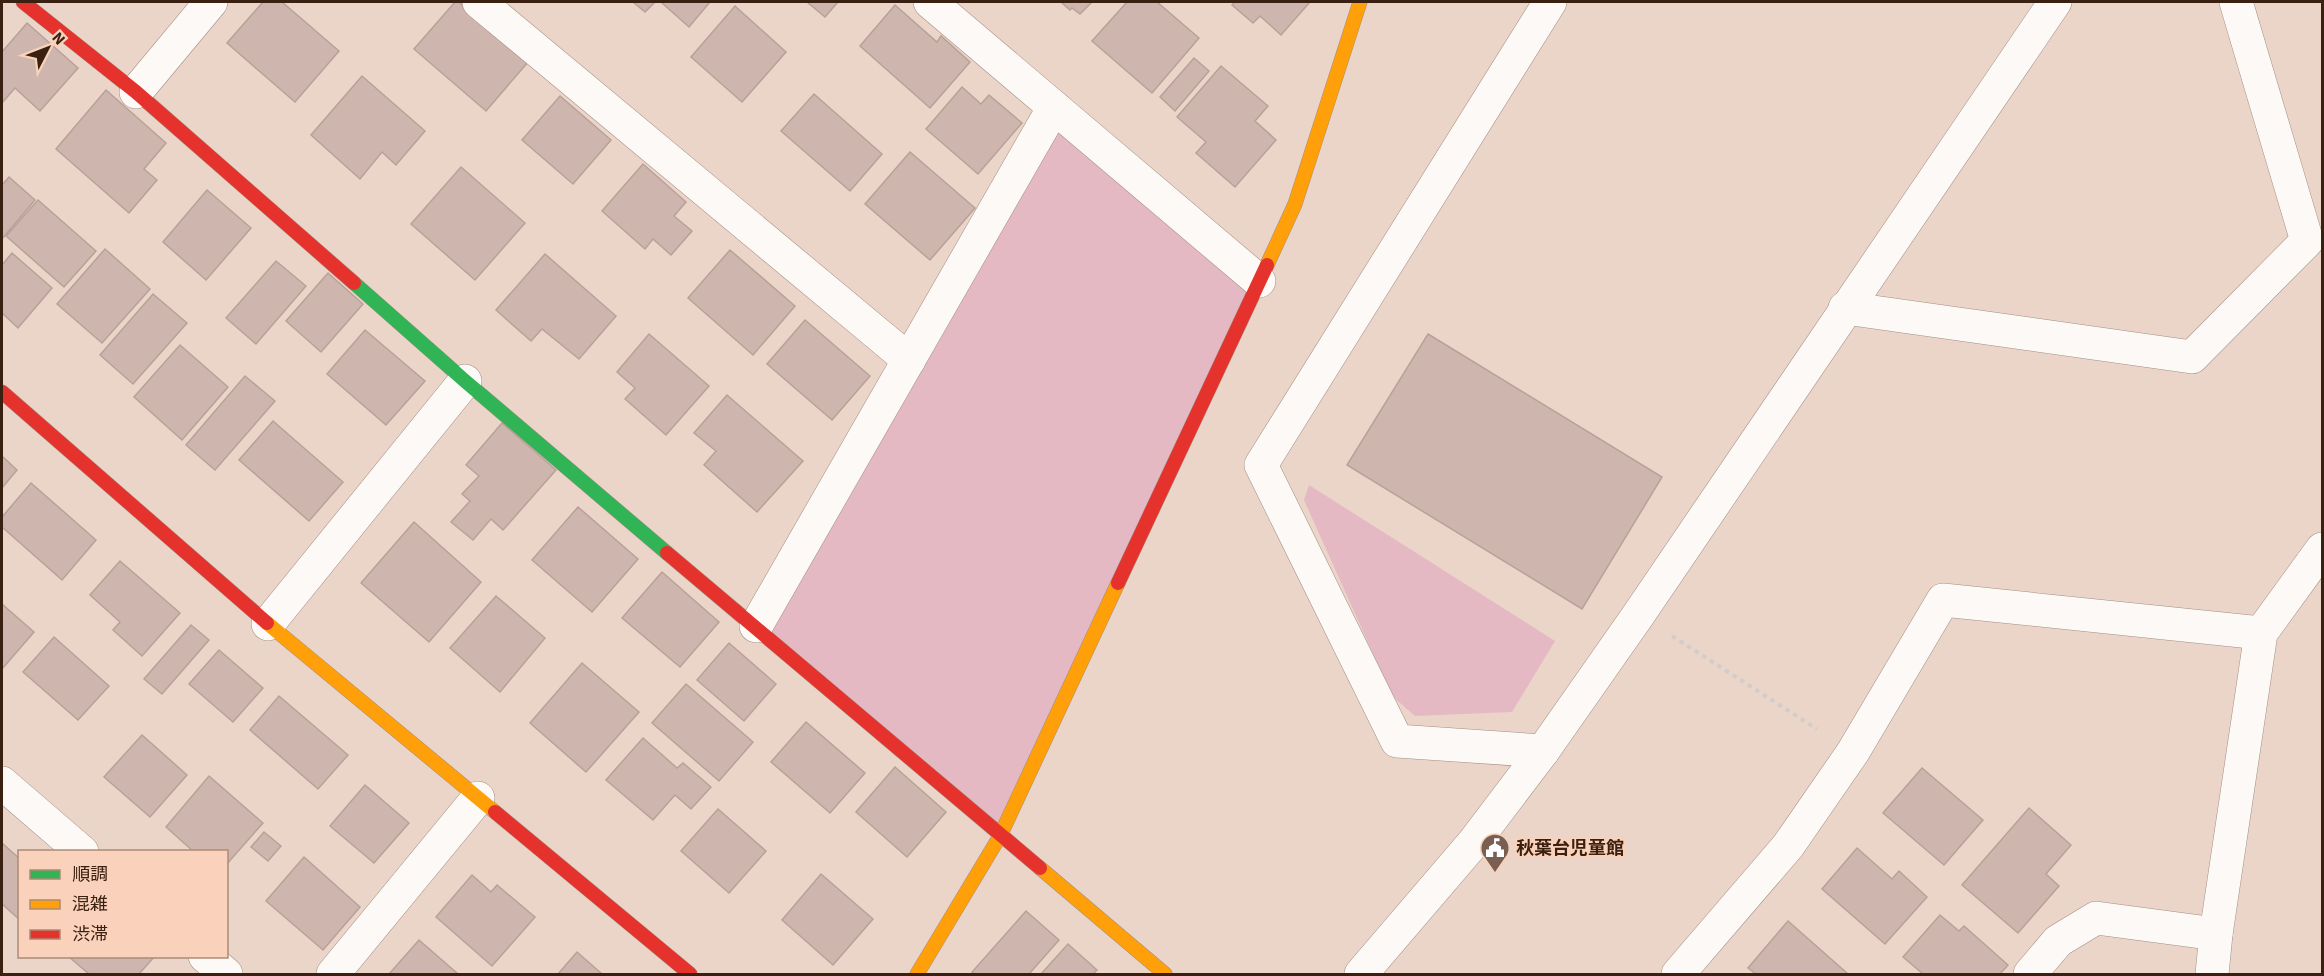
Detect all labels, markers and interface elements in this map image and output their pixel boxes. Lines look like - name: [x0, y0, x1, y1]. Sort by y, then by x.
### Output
- north arrow: [18, 18, 78, 78]
- text: N: [47, 27, 70, 50]
- public building icon: 秋葉台児童館: [1479, 832, 1511, 874]
- place label: 秋葉台児童館: [1516, 836, 1624, 861]
- legend: [18, 850, 228, 958]
- text: 順調: [72, 862, 108, 887]
- text: 混雑: [72, 892, 108, 917]
- text: 渋滞: [72, 922, 108, 947]

